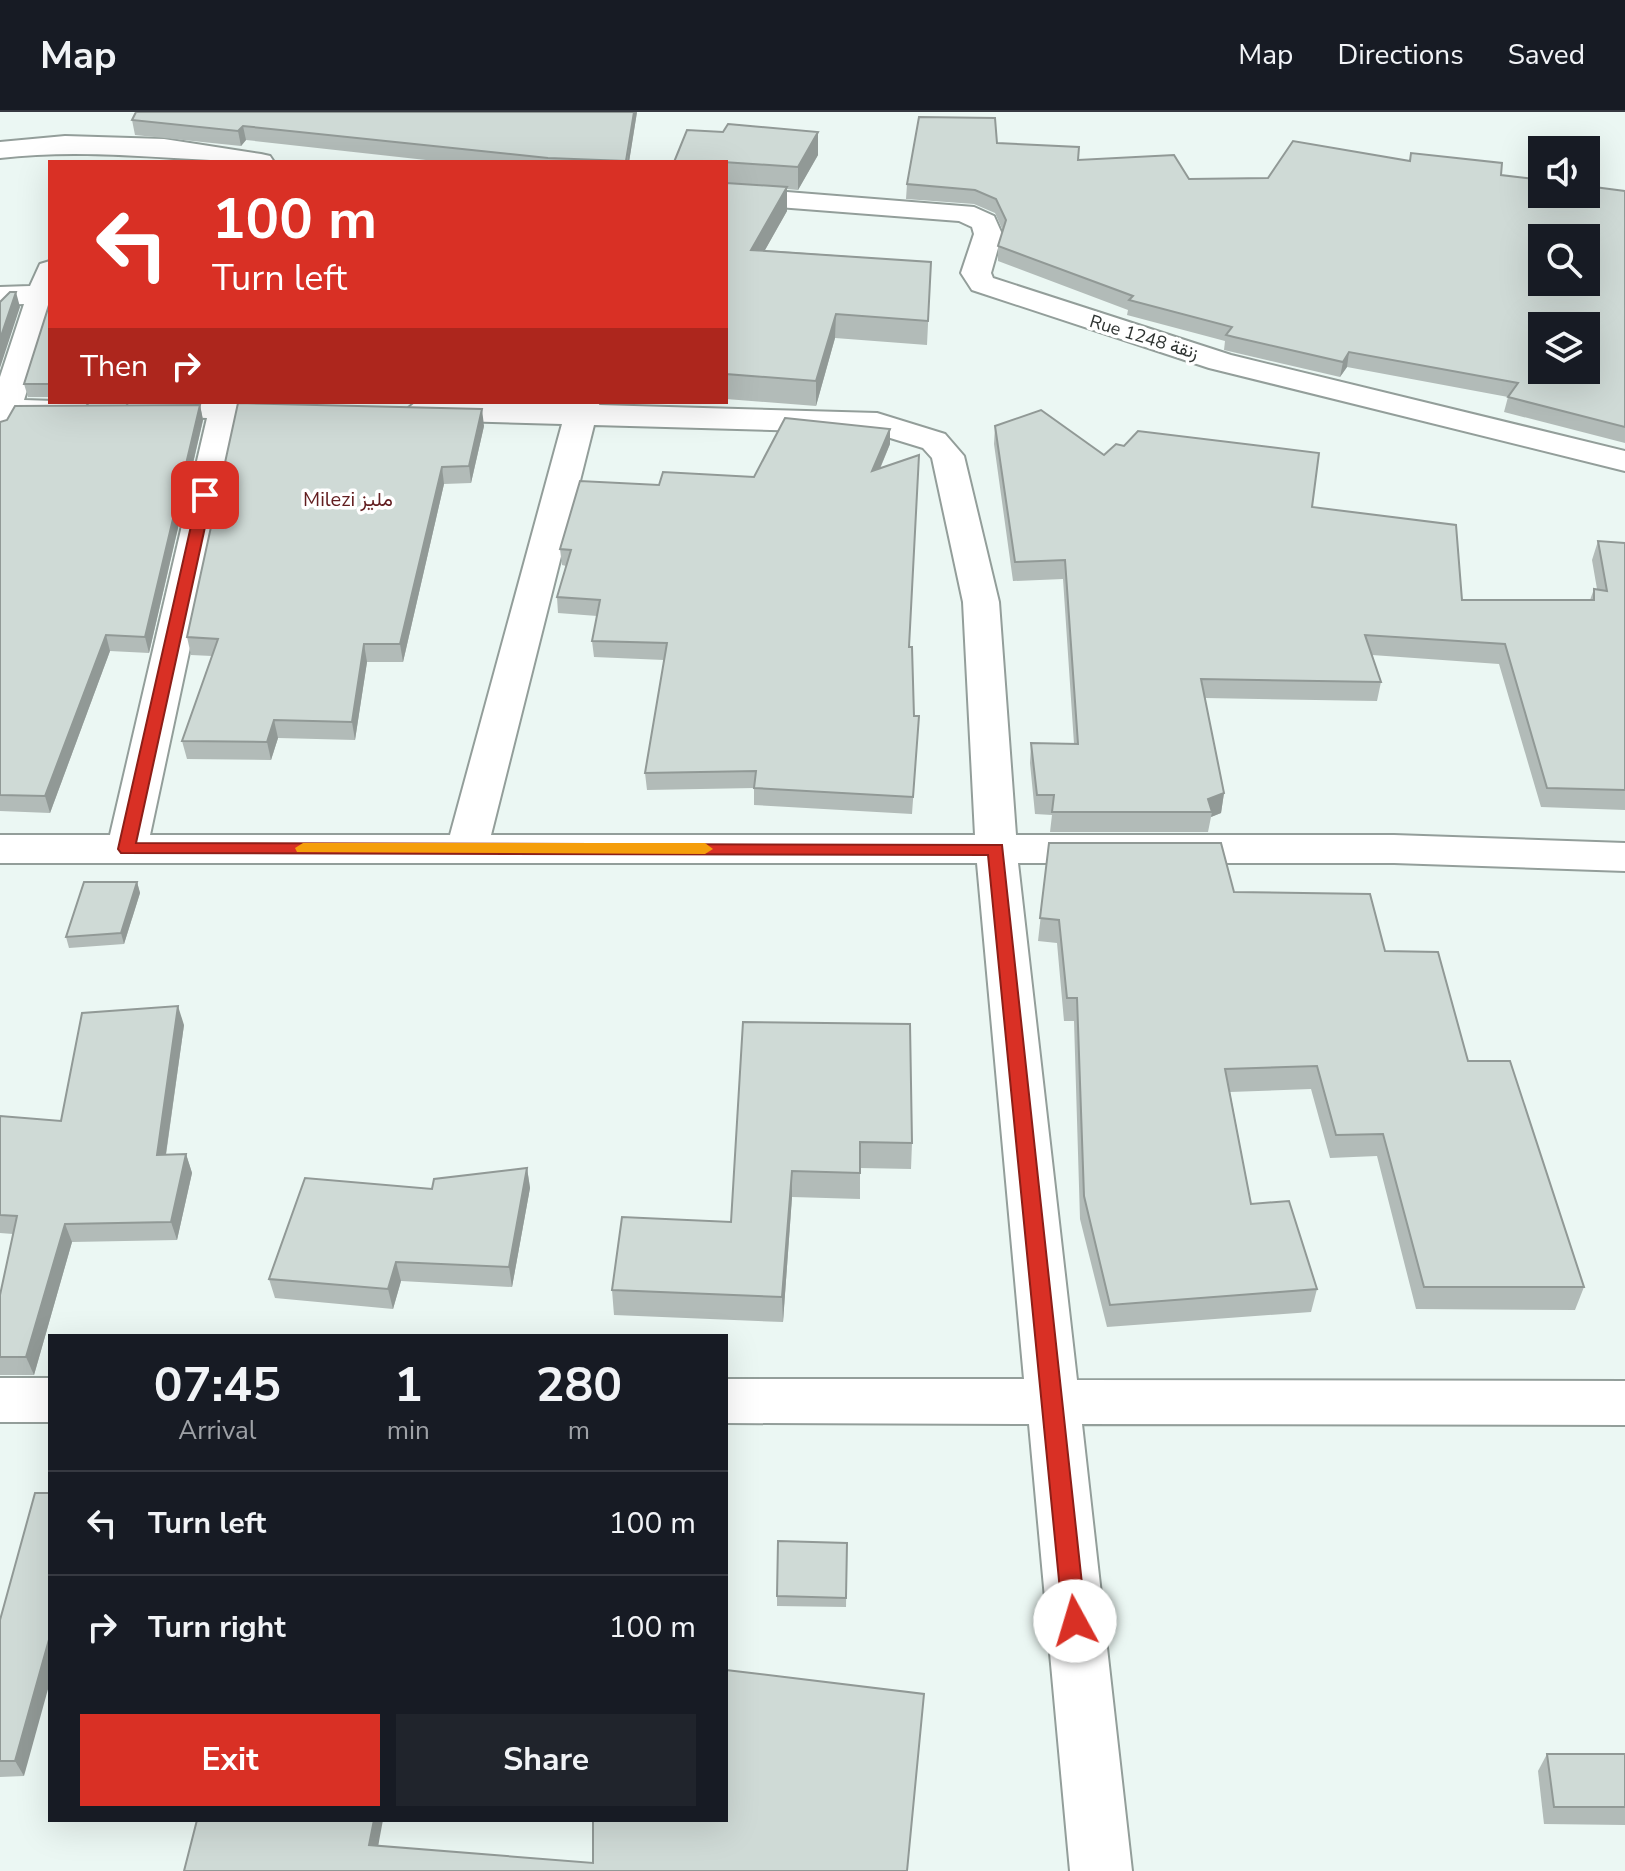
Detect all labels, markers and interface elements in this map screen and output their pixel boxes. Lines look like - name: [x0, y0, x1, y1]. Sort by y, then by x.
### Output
- text: Map: [40, 30, 117, 81]
- text: Map: [1238, 36, 1293, 74]
- text: Directions: [1337, 36, 1464, 74]
- text: Saved: [1508, 36, 1585, 74]
- map controls: [1528, 136, 1600, 384]
- button: sound: [1528, 136, 1600, 208]
- text: 100 m: [212, 181, 377, 258]
- icon: left: [80, 192, 184, 296]
- button: search: [1528, 224, 1600, 296]
- text: Turn left: [212, 254, 347, 303]
- street label: Rue 1248 زنقة: [1087, 309, 1201, 365]
- button: layers: [1528, 312, 1600, 384]
- icon: right: [164, 344, 208, 388]
- text: Then: [80, 346, 148, 387]
- pin: [171, 461, 239, 529]
- icon: arrive: [183, 473, 227, 517]
- district label: Milezi مليز: [303, 486, 393, 513]
- text: 07:45: [154, 1352, 281, 1418]
- text: 1: [394, 1352, 423, 1418]
- text: 280: [536, 1352, 622, 1418]
- text: Arrival: [178, 1413, 257, 1448]
- text: min: [387, 1413, 430, 1448]
- text: m: [568, 1413, 590, 1448]
- icon: left: [80, 1501, 124, 1545]
- text: Turn left: [148, 1503, 266, 1544]
- text: 100 m: [609, 1503, 696, 1544]
- position arrow: [1033, 1579, 1117, 1663]
- icon: right: [80, 1605, 124, 1649]
- text: Turn right: [148, 1607, 286, 1648]
- text: 100 m: [609, 1607, 696, 1648]
- button: Exit: [80, 1714, 380, 1806]
- button: Share: [396, 1714, 696, 1806]

